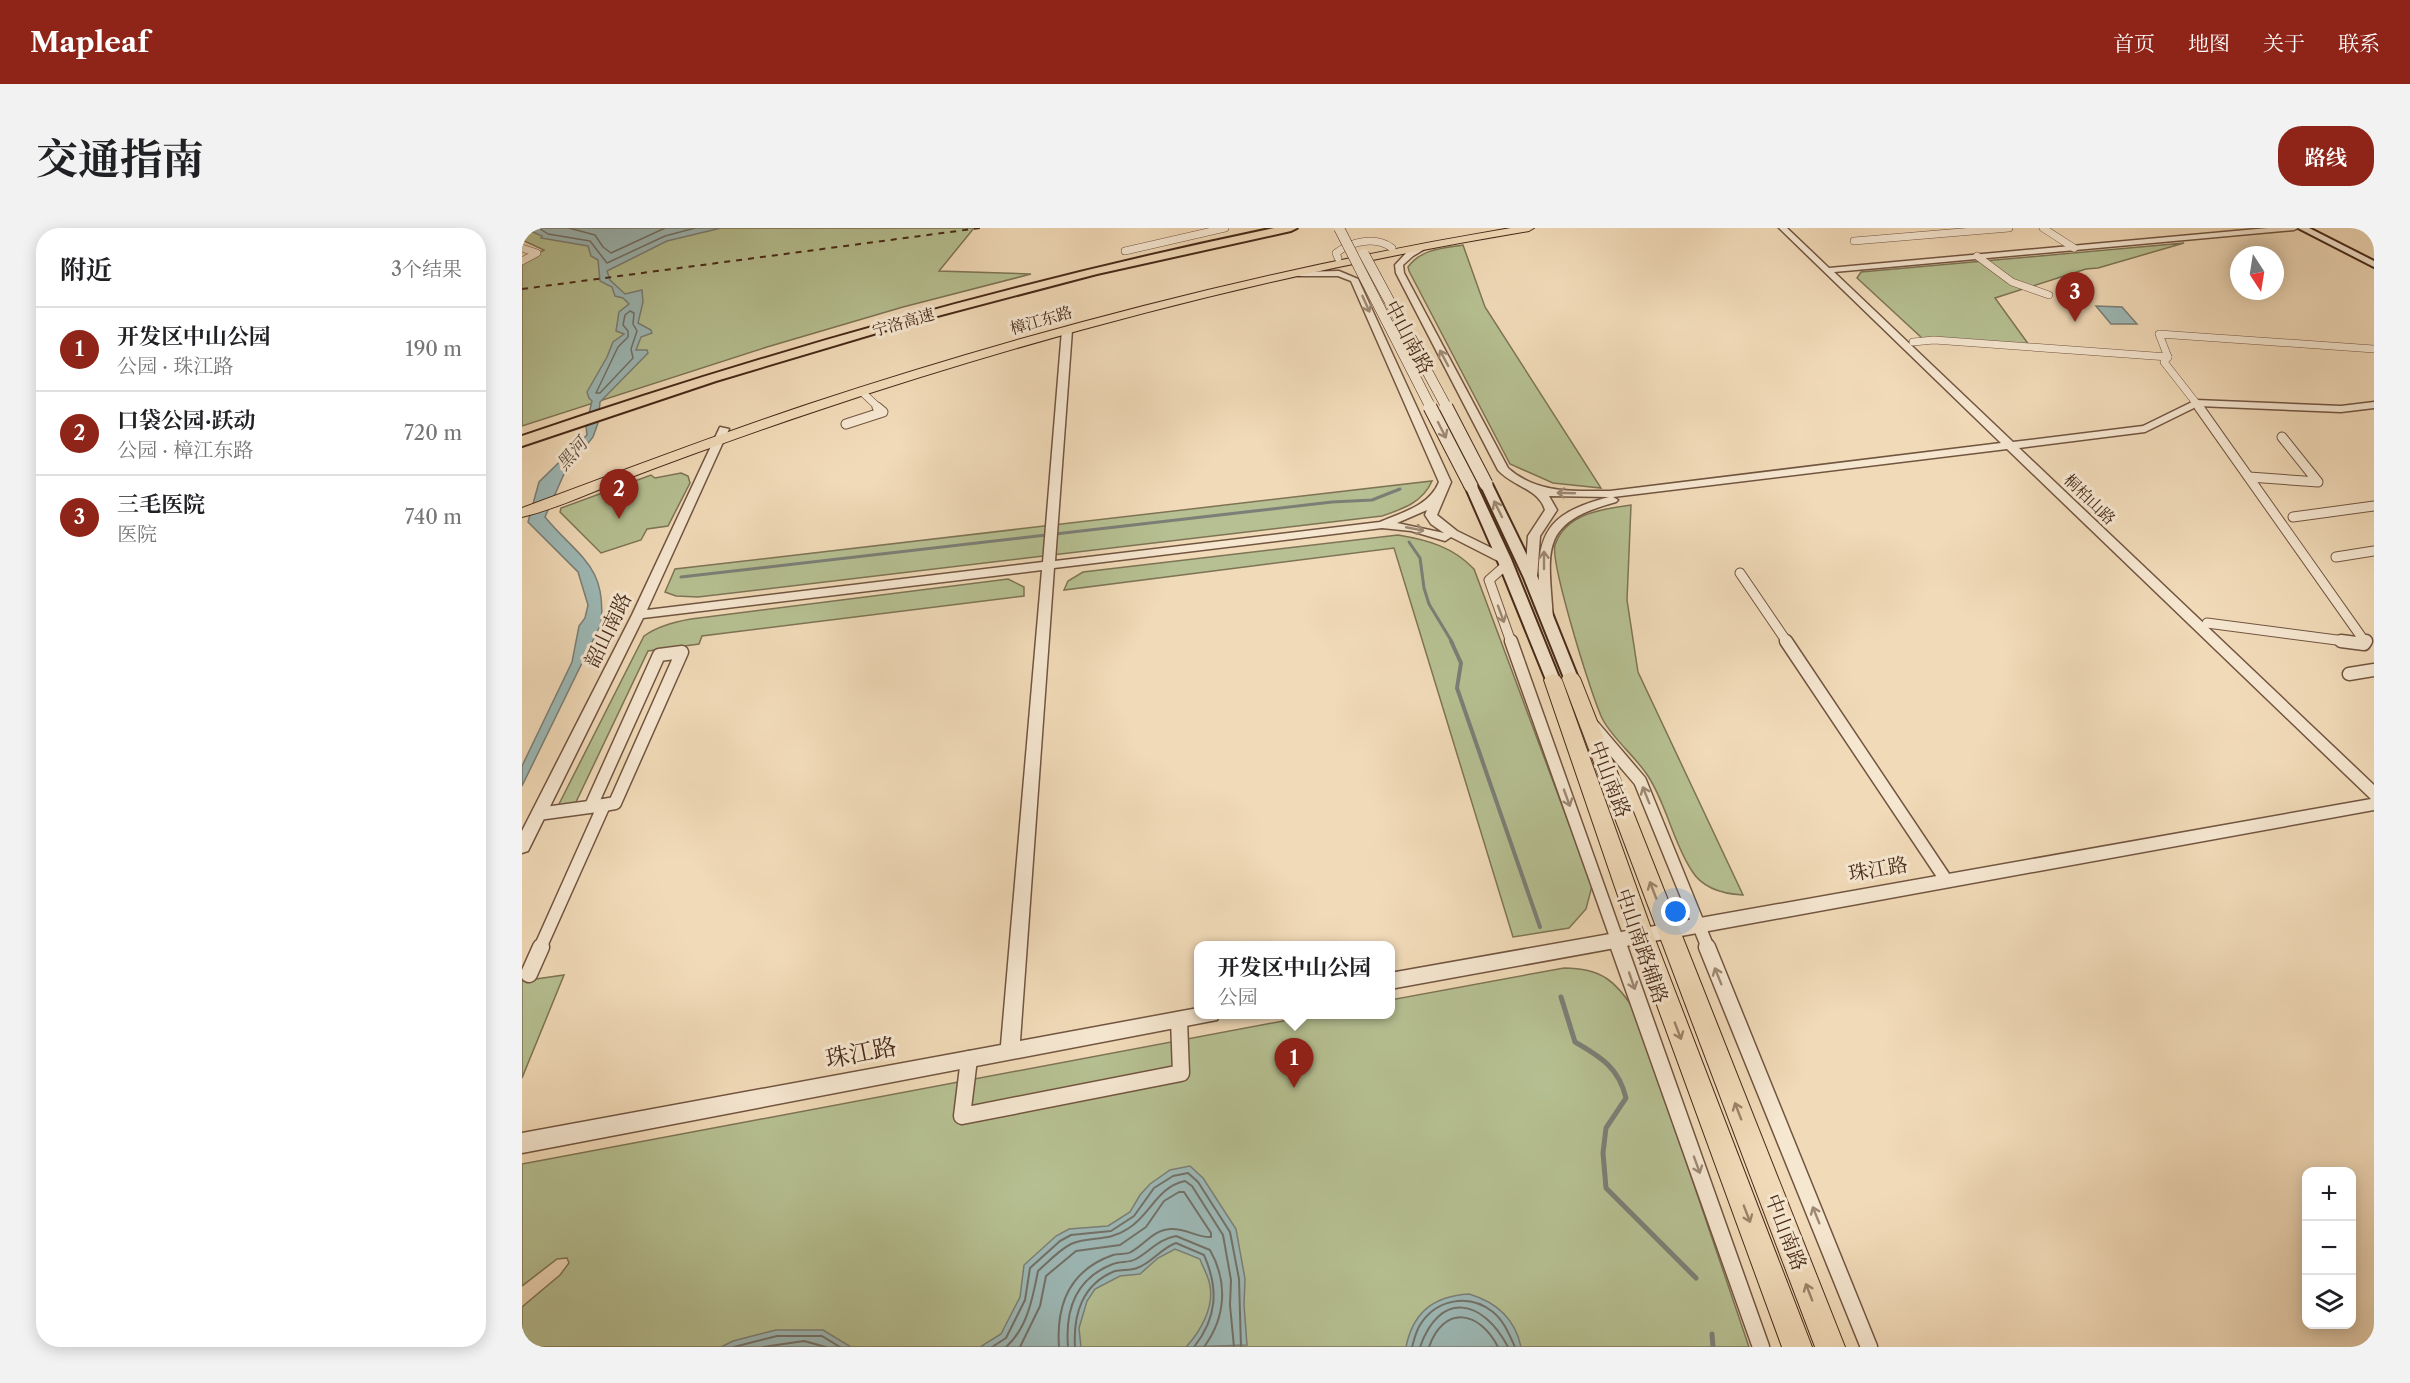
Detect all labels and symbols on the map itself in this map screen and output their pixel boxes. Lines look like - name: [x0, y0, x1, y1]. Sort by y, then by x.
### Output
- north arrow: [2230, 246, 2284, 300]
- pin: 3: [2056, 272, 2094, 322]
- one-way arrow: [1361, 295, 1372, 313]
- street label: 中山南路: [1380, 296, 1438, 378]
- street label: 樟江东路: [1007, 302, 1075, 338]
- street label: 宁洛高速: [869, 304, 937, 340]
- one-way arrow: [1438, 349, 1450, 367]
- one-way arrow: [1437, 420, 1448, 438]
- water label: 黑河: [552, 431, 594, 475]
- pin: 2: [600, 470, 638, 519]
- street label: 桐柏山路: [2060, 470, 2120, 528]
- one-way arrow: [1556, 488, 1576, 499]
- one-way arrow: [1491, 500, 1503, 518]
- one-way arrow: [1405, 524, 1424, 535]
- one-way arrow: [1538, 551, 1550, 571]
- street label: 韶山南路: [580, 589, 636, 671]
- one-way arrow: [1497, 604, 1508, 623]
- street label: 中山南路: [1584, 737, 1636, 821]
- one-way arrow: [1640, 786, 1651, 805]
- one-way arrow: [1562, 788, 1573, 806]
- street label: 珠江路: [1846, 852, 1910, 886]
- one-way arrow: [1647, 881, 1658, 900]
- street label: 中山南路辅路: [1611, 885, 1673, 1007]
- your location: [1661, 897, 1690, 926]
- one-way arrow: [1712, 968, 1723, 986]
- one-way arrow: [1627, 971, 1638, 990]
- one-way arrow: [1674, 1022, 1685, 1040]
- street label: 珠江路: [823, 1031, 899, 1074]
- pin: 1: [1274, 1038, 1314, 1088]
- one-way arrow: [1732, 1102, 1743, 1121]
- one-way arrow: [1692, 1155, 1703, 1174]
- street label: 中山南路: [1760, 1190, 1812, 1274]
- one-way arrow: [1742, 1204, 1753, 1223]
- one-way arrow: [1810, 1206, 1821, 1225]
- one-way arrow: [1803, 1284, 1814, 1302]

